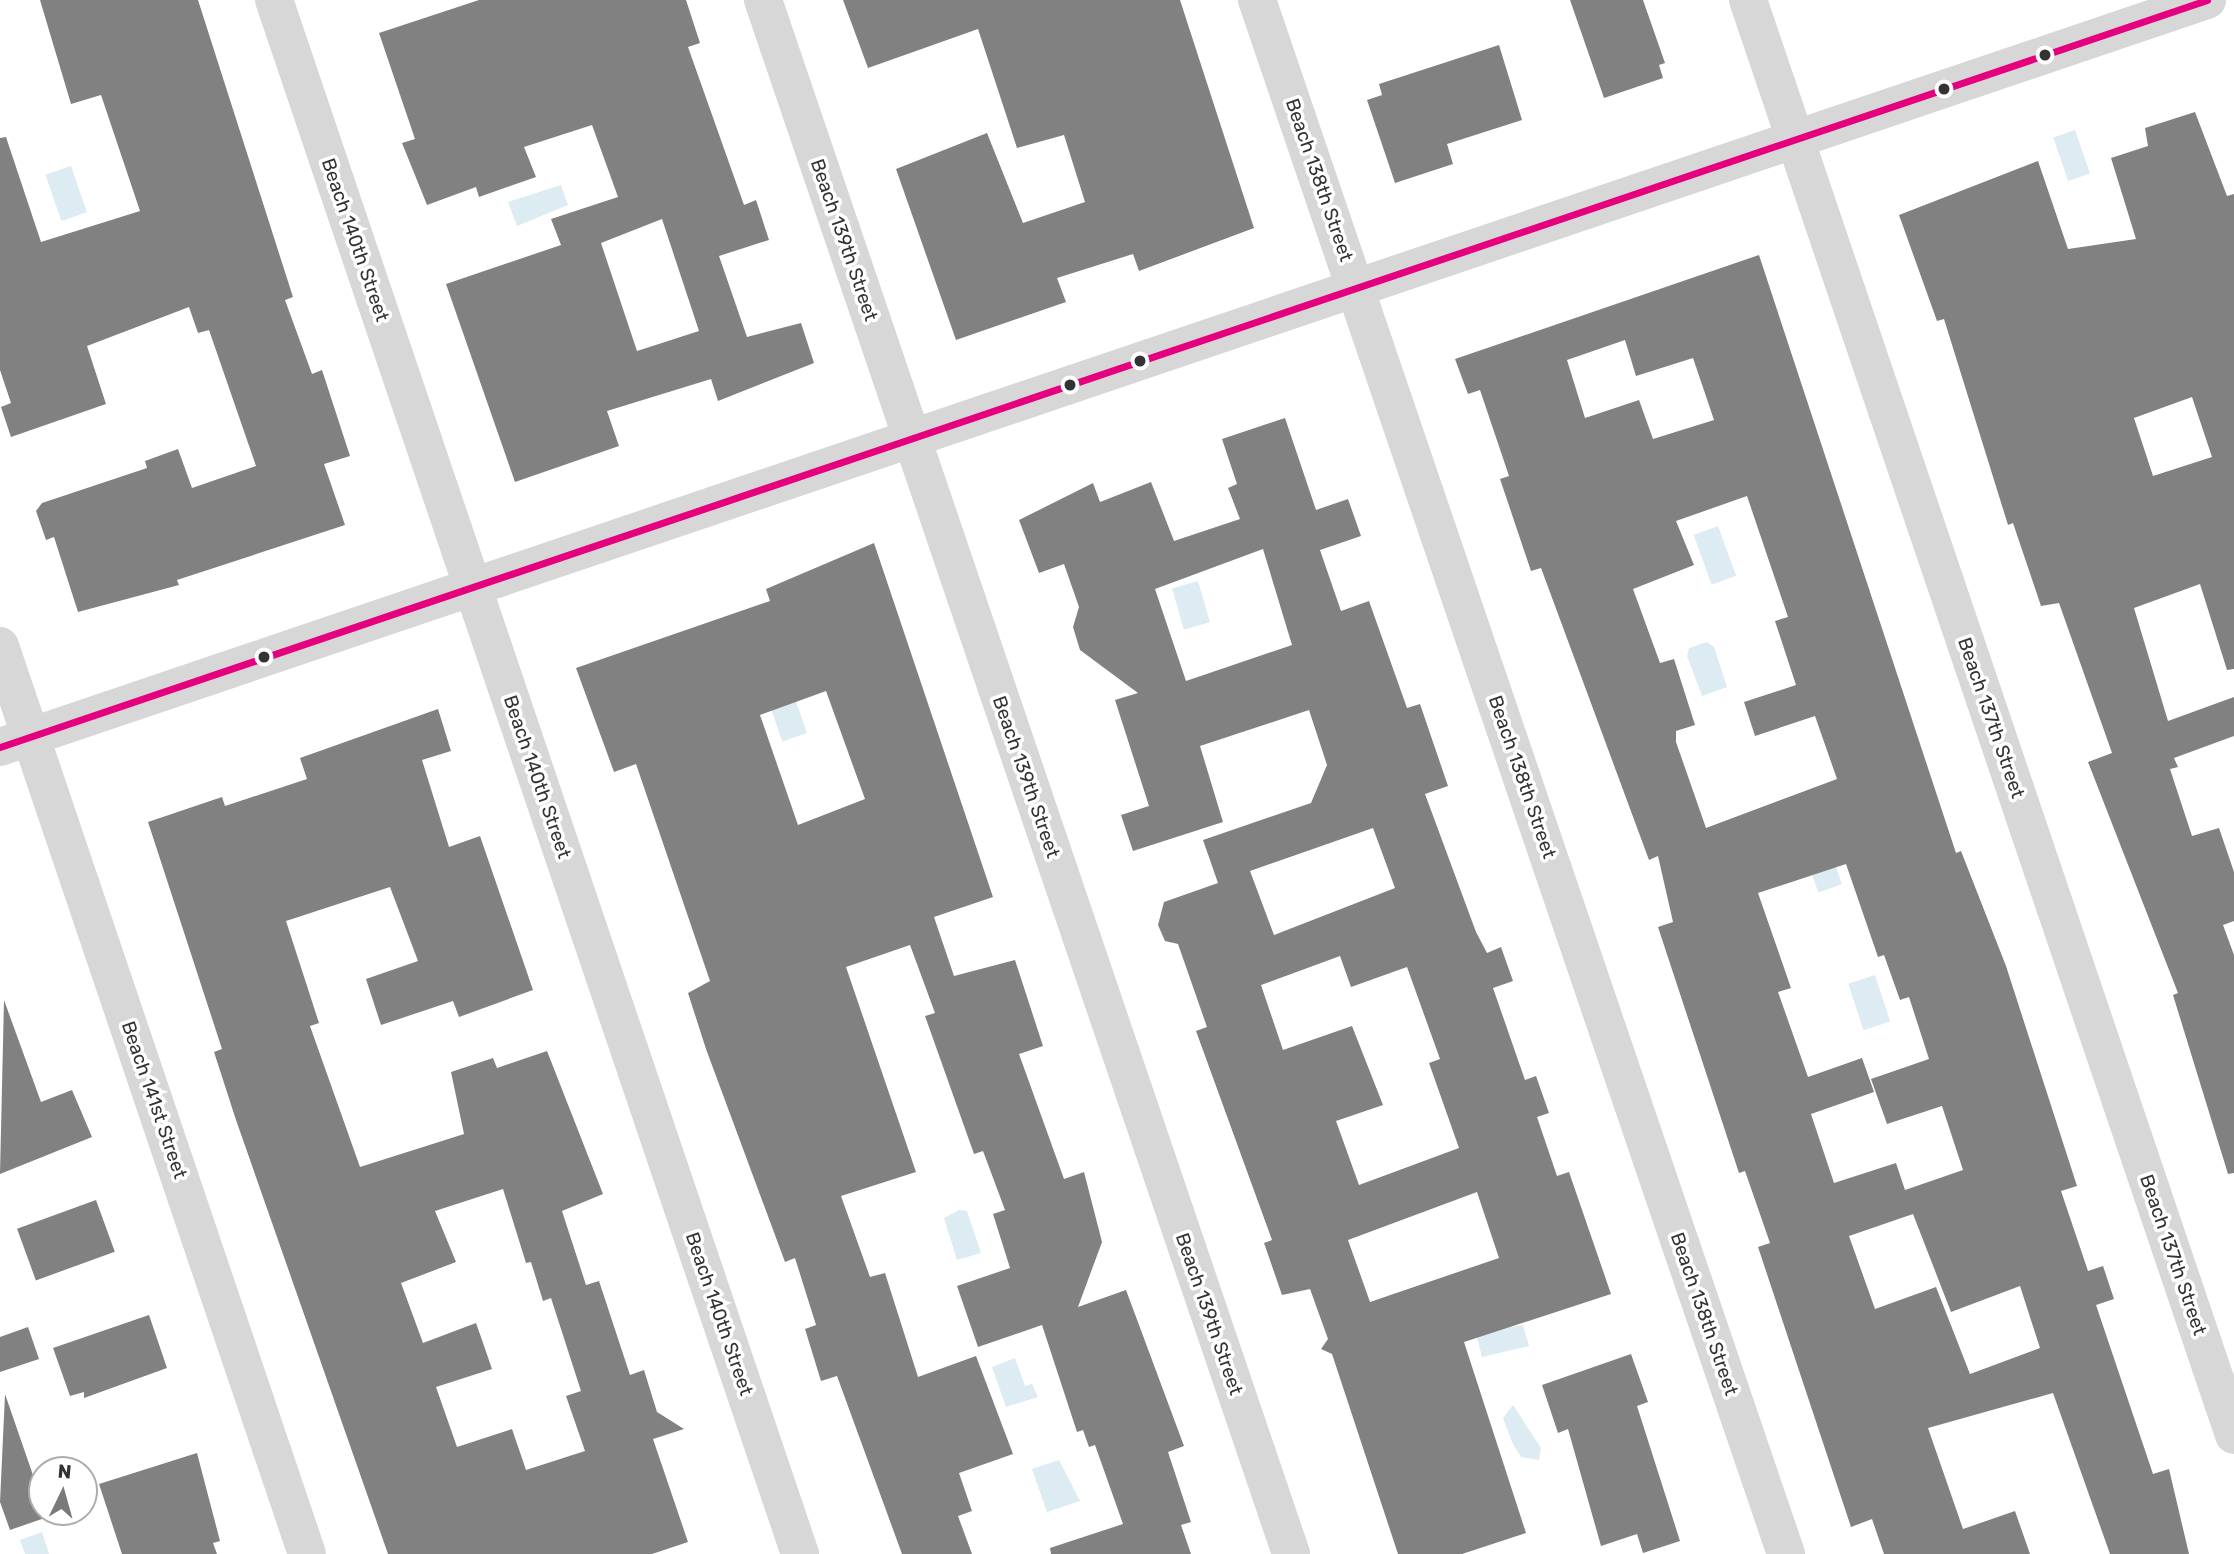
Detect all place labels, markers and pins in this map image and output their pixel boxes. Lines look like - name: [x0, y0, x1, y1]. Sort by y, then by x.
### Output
- unlabelled marker: [2038, 48, 2052, 62]
- unlabelled marker: [1937, 82, 1951, 96]
- unlabelled marker: [1133, 354, 1147, 368]
- unlabelled marker: [1063, 378, 1077, 392]
- unlabelled marker: [257, 650, 271, 664]

